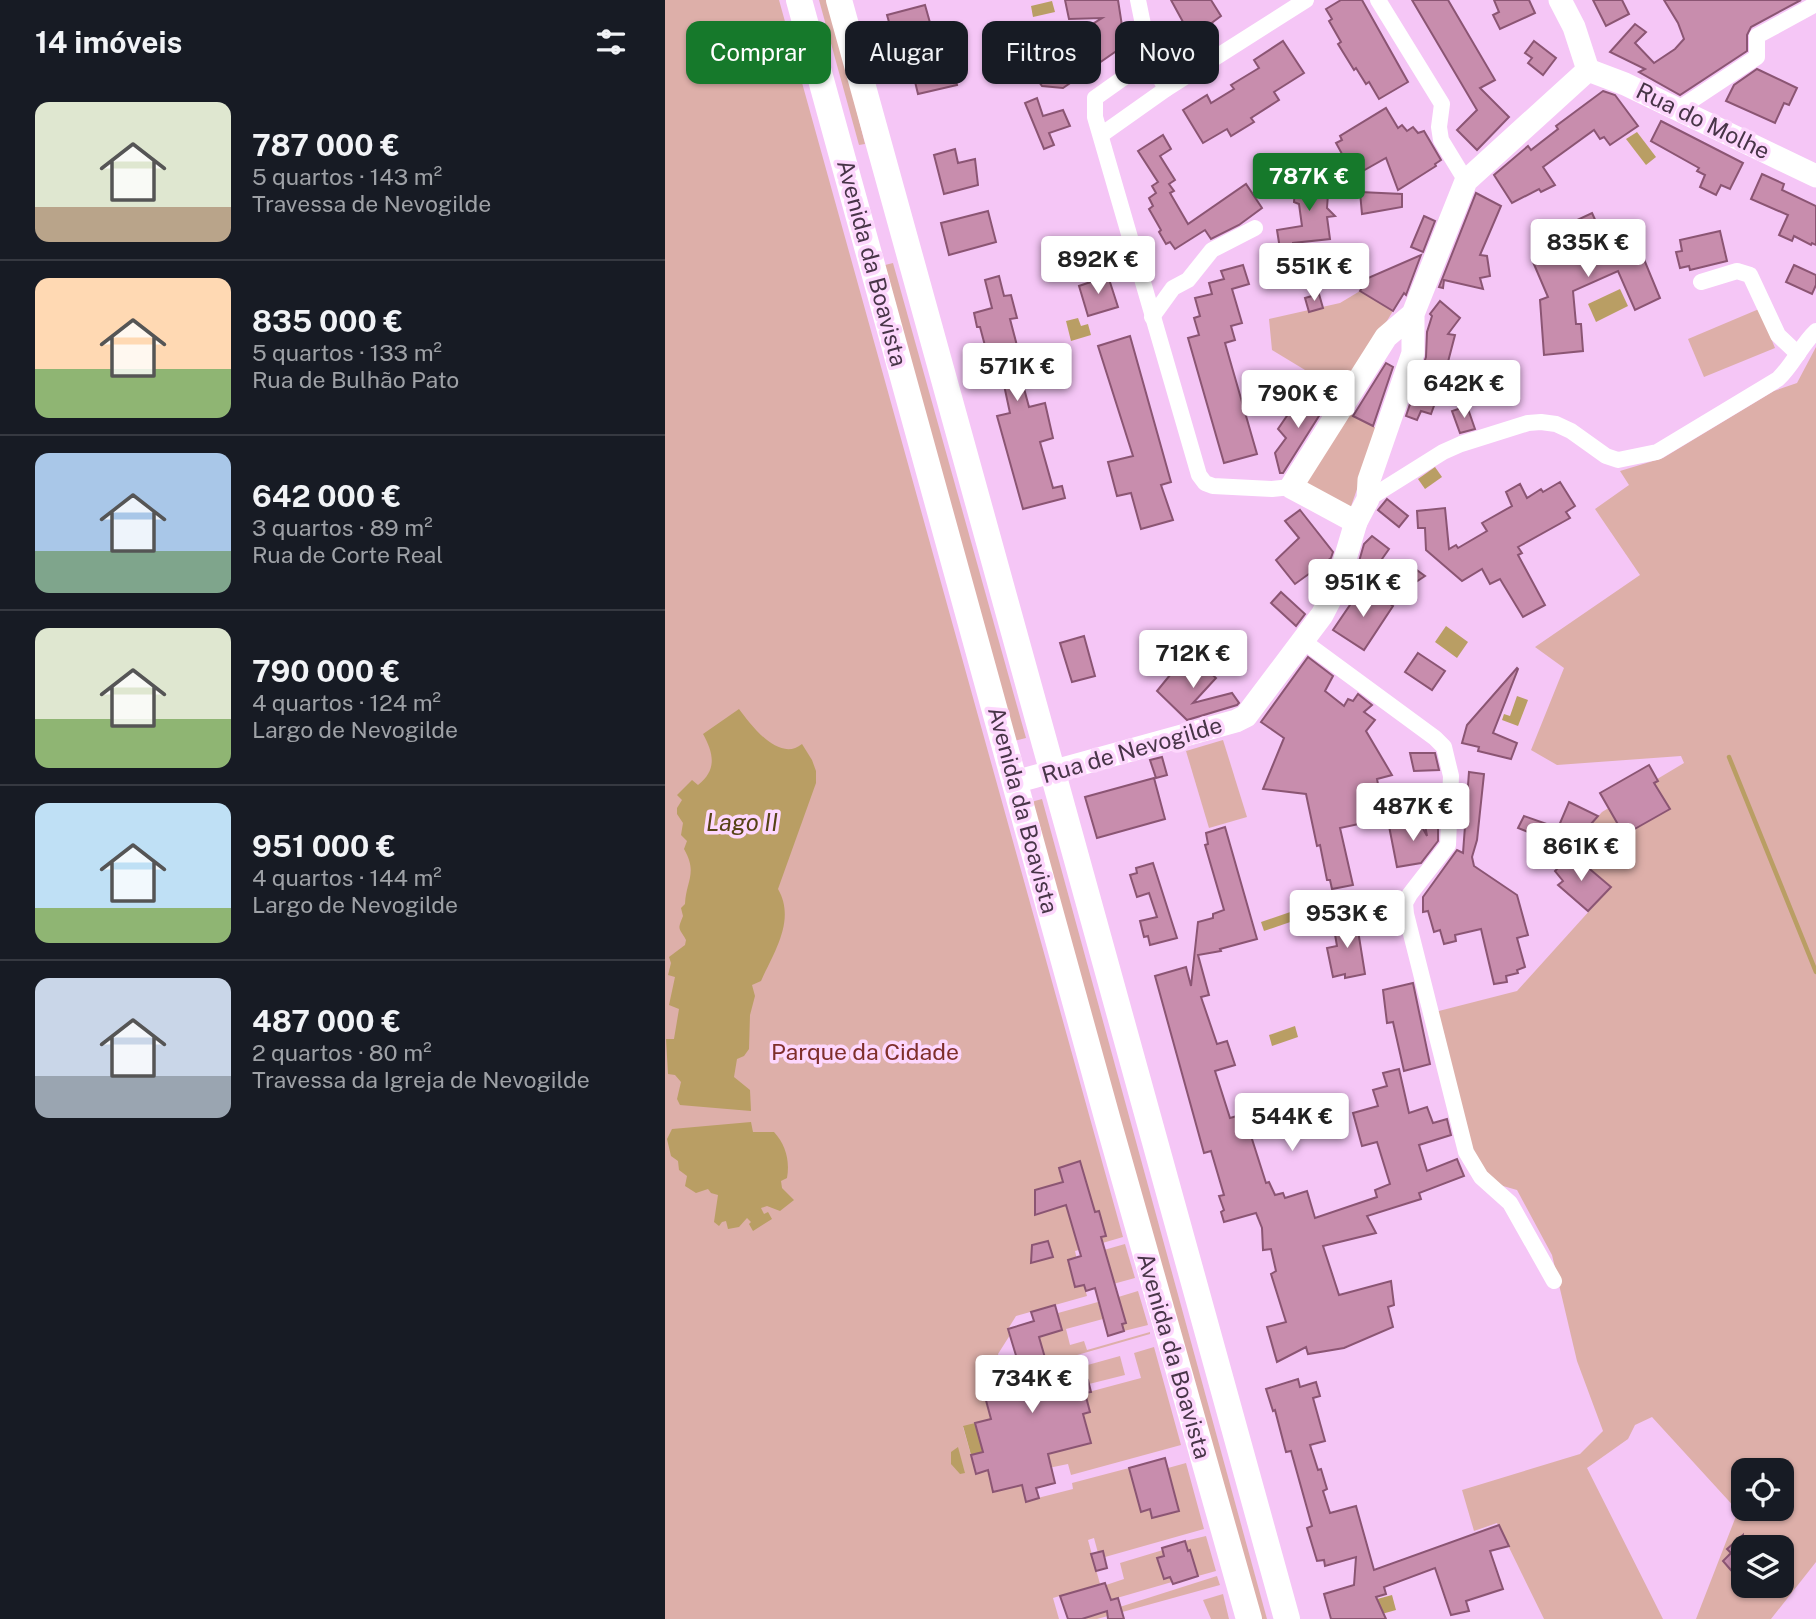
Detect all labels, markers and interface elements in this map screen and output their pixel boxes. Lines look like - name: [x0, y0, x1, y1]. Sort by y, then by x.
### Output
- chip: Comprar: [686, 21, 831, 84]
- chip: Alugar: [845, 21, 968, 84]
- chip: Filtros: [982, 21, 1101, 84]
- chip: Novo: [1115, 21, 1219, 84]
- icon: filters: [592, 23, 630, 61]
- text: 14 imóveis: [35, 24, 182, 60]
- street label: Rua do Molhe: [1632, 77, 1774, 165]
- text: 787 000 €: [252, 127, 400, 163]
- icon: home: [91, 130, 175, 214]
- pin: 787K €: [1252, 154, 1366, 213]
- street label: Avenida da Boavista: [832, 156, 913, 369]
- text: 787K €: [1269, 162, 1349, 189]
- text: 5 quartos · 143 m²: [252, 163, 442, 190]
- text: Travessa de Nevogilde: [252, 190, 491, 217]
- pin: 835K €: [1531, 219, 1645, 279]
- text: 835K €: [1547, 228, 1629, 255]
- pin: 892K €: [1041, 236, 1155, 296]
- pin: 551K €: [1257, 244, 1371, 303]
- text: 892K €: [1057, 245, 1139, 272]
- text: 551K €: [1275, 252, 1353, 279]
- text: 835 000 €: [252, 303, 403, 339]
- icon: home: [91, 306, 175, 390]
- text: 5 quartos · 133 m²: [252, 339, 442, 366]
- pin: 571K €: [960, 344, 1074, 403]
- text: 571K €: [979, 352, 1055, 379]
- pin: 642K €: [1407, 360, 1521, 420]
- text: Rua de Bulhão Pato: [252, 366, 459, 393]
- text: 642K €: [1423, 369, 1505, 396]
- pin: 790K €: [1241, 370, 1355, 430]
- text: 790K €: [1258, 379, 1338, 406]
- text: 642 000 €: [252, 478, 401, 514]
- icon: home: [91, 481, 175, 565]
- text: 3 quartos · 89 m²: [252, 514, 433, 541]
- text: Rua de Corte Real: [252, 541, 443, 568]
- pin: 951K €: [1306, 560, 1420, 619]
- text: 951K €: [1324, 568, 1402, 595]
- pin: 712K €: [1136, 630, 1250, 690]
- text: 712K €: [1155, 639, 1231, 666]
- text: 790 000 €: [252, 653, 400, 689]
- icon: home: [91, 656, 175, 740]
- text: 4 quartos · 124 m²: [252, 689, 441, 716]
- street label: Avenida da Boavista: [983, 703, 1064, 916]
- street label: Rua de Nevogilde: [1039, 711, 1225, 788]
- text: Largo de Nevogilde: [252, 716, 458, 743]
- pin: 487K €: [1356, 784, 1470, 843]
- text: 487K €: [1372, 792, 1454, 819]
- water label: Lago II: [706, 808, 778, 836]
- pin: 861K €: [1524, 824, 1638, 883]
- text: 951 000 €: [252, 828, 396, 864]
- icon: home: [91, 831, 175, 915]
- text: 861K €: [1542, 832, 1620, 859]
- text: 4 quartos · 144 m²: [252, 864, 442, 891]
- pin: 953K €: [1290, 890, 1404, 950]
- text: Largo de Nevogilde: [252, 891, 458, 918]
- text: 953K €: [1306, 899, 1388, 926]
- text: 487 000 €: [252, 1003, 401, 1039]
- icon: home: [91, 1006, 175, 1090]
- park label: Parque da Cidade: [771, 1038, 959, 1065]
- text: 2 quartos · 80 m²: [252, 1039, 432, 1066]
- text: Travessa da Igreja de Nevogilde: [252, 1066, 590, 1093]
- pin: 544K €: [1235, 1094, 1349, 1153]
- text: 544K €: [1251, 1102, 1333, 1129]
- street label: Avenida da Boavista: [1132, 1250, 1217, 1462]
- pin: 734K €: [975, 1356, 1089, 1415]
- text: 734K €: [991, 1364, 1073, 1391]
- map controls: [1731, 1458, 1794, 1598]
- button: locate: [1731, 1458, 1794, 1521]
- button: layers: [1731, 1535, 1794, 1598]

